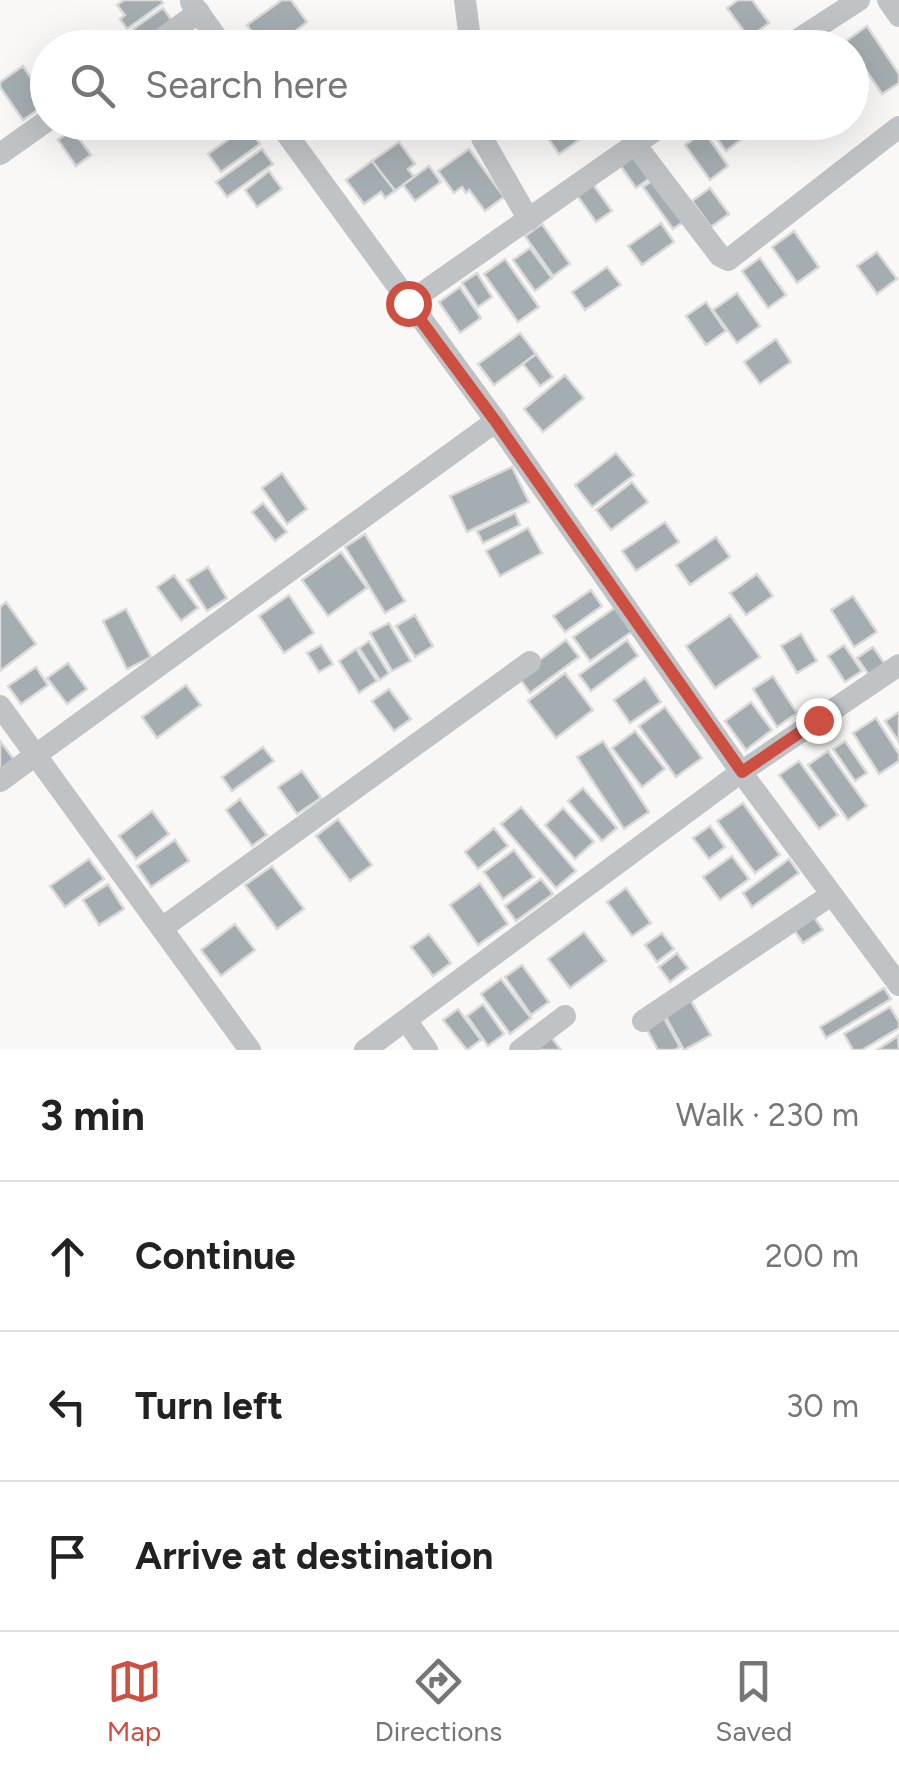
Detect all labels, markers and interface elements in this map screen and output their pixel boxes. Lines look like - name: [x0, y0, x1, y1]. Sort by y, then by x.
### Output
- search box: [30, 30, 869, 140]
- icon: search: [65, 58, 120, 113]
- text: Search here: [145, 62, 348, 108]
- route start: [386, 281, 432, 327]
- route end: [796, 698, 842, 744]
- text: 3 min: [40, 1090, 145, 1141]
- text: Walk · 230 m: [676, 1096, 859, 1134]
- icon: ahead: [40, 1229, 95, 1284]
- text: Continue: [135, 1233, 296, 1279]
- text: 200 m: [765, 1237, 859, 1275]
- icon: left: [40, 1379, 95, 1434]
- text: Turn left: [135, 1383, 283, 1429]
- text: 30 m: [786, 1387, 859, 1425]
- icon: arrive: [40, 1529, 95, 1584]
- text: Arrive at destination: [135, 1533, 493, 1579]
- tab: Map: [107, 1654, 162, 1748]
- tab: Directions: [375, 1654, 502, 1748]
- tab: Saved: [715, 1654, 792, 1748]

